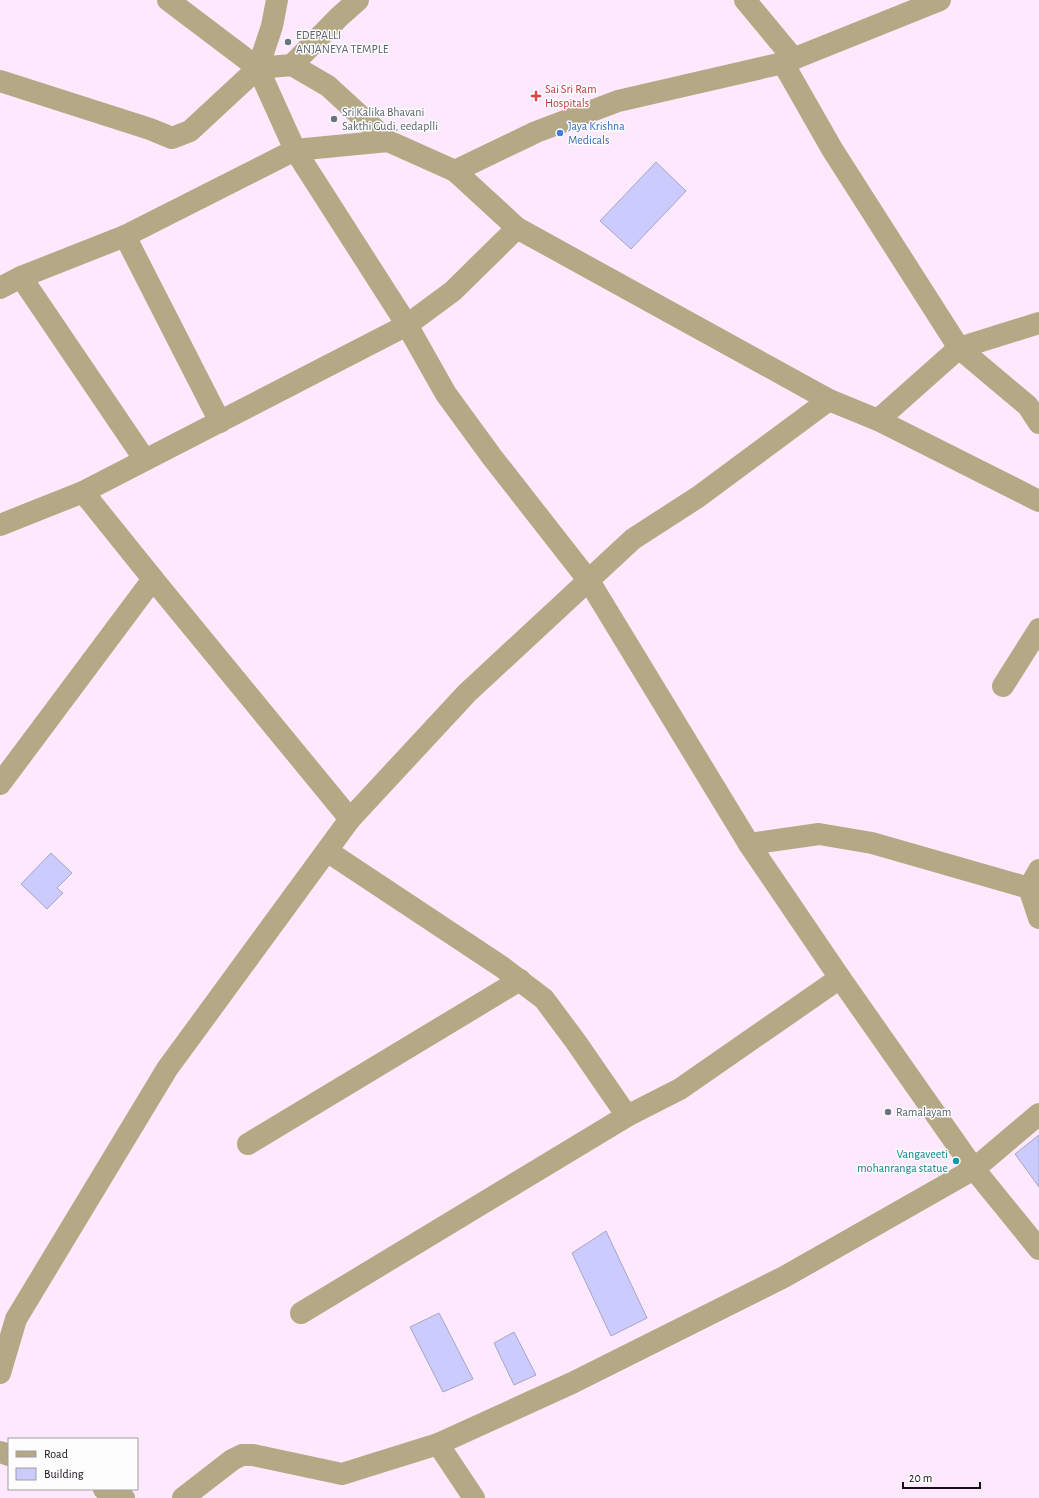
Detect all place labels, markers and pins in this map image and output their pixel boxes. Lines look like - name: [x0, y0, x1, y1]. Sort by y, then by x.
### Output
- place label: EDEPALLI ANJANEYA TEMPLE: [296, 29, 389, 55]
- marker: EDEPALLI ANJANEYA TEMPLE: [283, 37, 293, 47]
- place label: Sai Sri Ram Hospitals: [545, 83, 597, 109]
- marker: Sai Sri Ram Hospitals: [530, 90, 542, 102]
- place label: Sri Kalika Bhavani Sakthi Gudi, eedaplli: [342, 106, 438, 132]
- marker: Sri Kalika Bhavani Sakthi Gudi, eedaplli: [329, 114, 339, 124]
- place label: Jaya Krishna Medicals: [568, 120, 625, 146]
- marker: Jaya Krishna Medicals: [555, 128, 565, 138]
- place label: Ramalayam: [896, 1106, 951, 1119]
- marker: Ramalayam: [883, 1107, 893, 1117]
- place label: Vangaveeti mohanranga statue: [857, 1148, 948, 1174]
- marker: Vangaveeti mohanranga statue: [951, 1156, 961, 1166]

